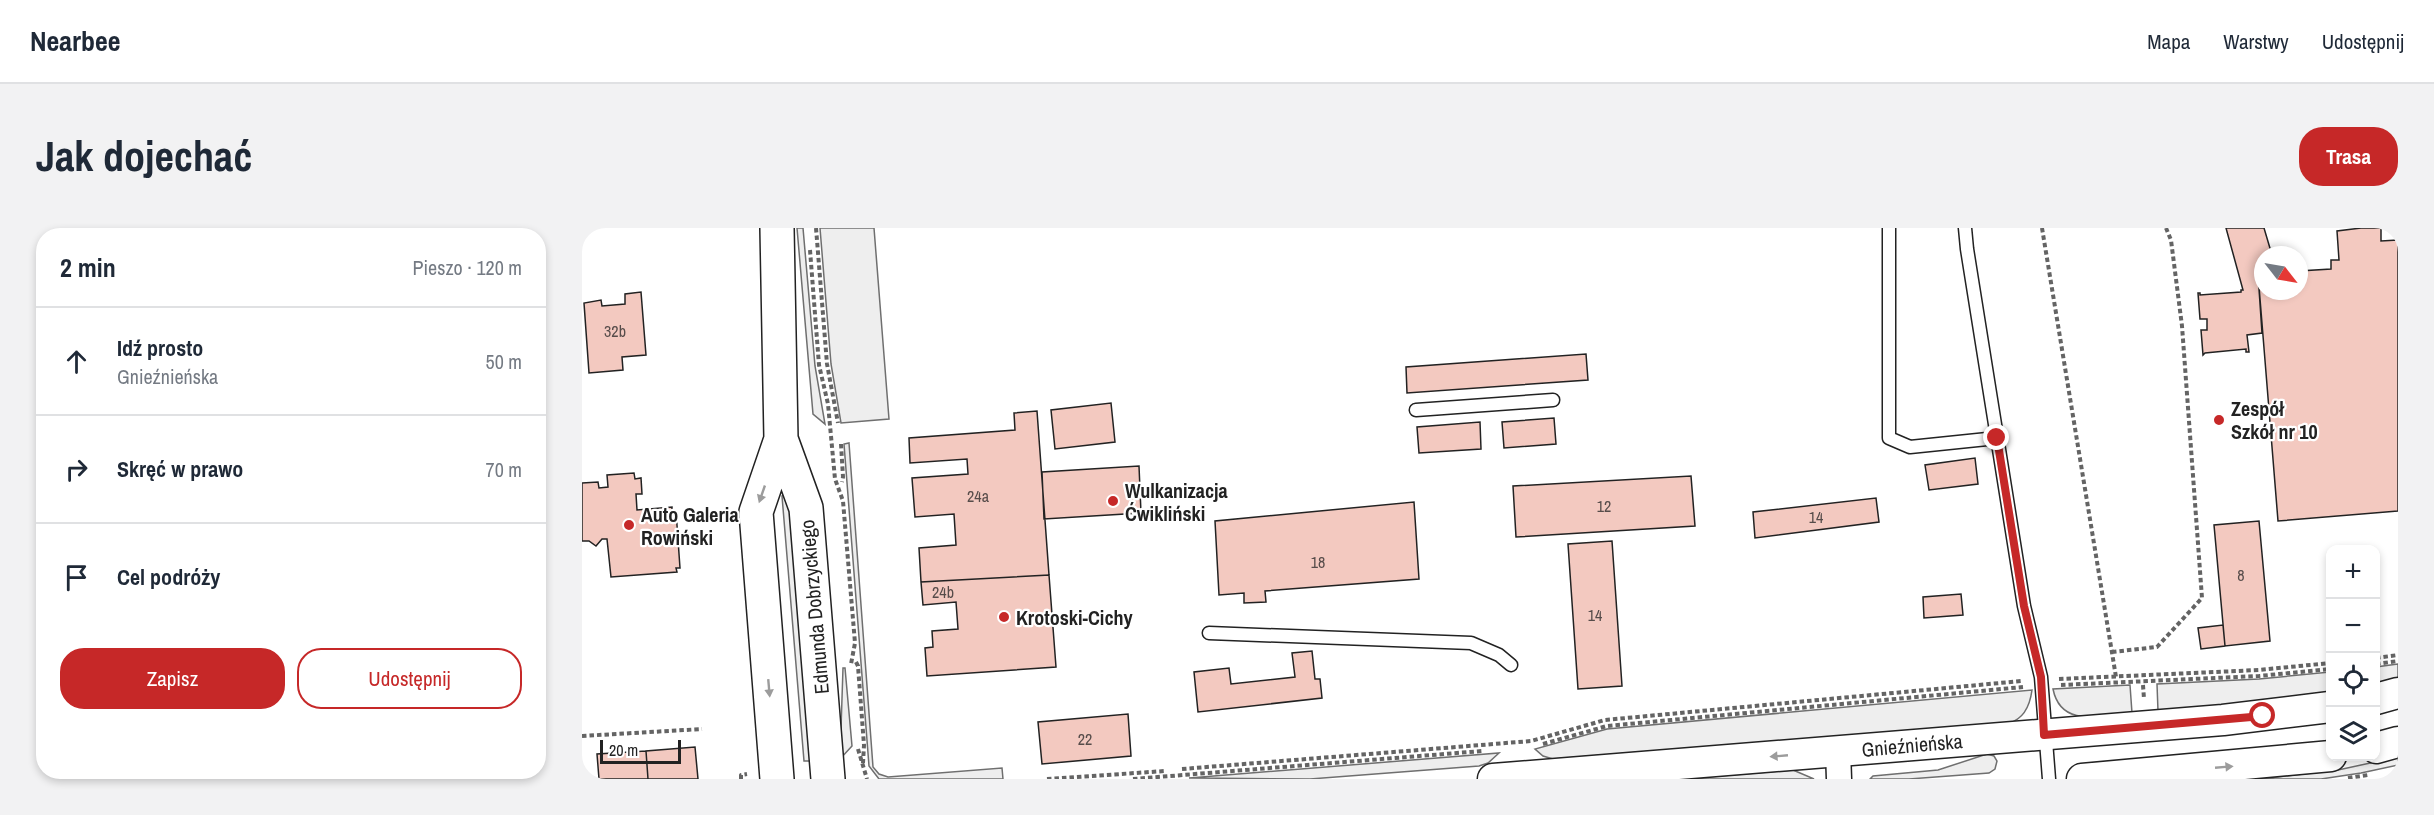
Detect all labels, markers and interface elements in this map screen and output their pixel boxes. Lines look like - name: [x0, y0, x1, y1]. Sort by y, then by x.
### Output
- text: Nearbee: [30, 22, 121, 60]
- text: Mapa: [2147, 27, 2190, 56]
- text: Warstwy: [2223, 27, 2289, 56]
- text: Udostępnij: [2322, 27, 2404, 56]
- button: Trasa: [2299, 127, 2398, 186]
- text: Jak dojechać: [36, 128, 252, 184]
- north arrow: [2254, 246, 2308, 300]
- text: 2 min: [60, 250, 116, 285]
- text: Pieszo · 120 m: [413, 254, 522, 281]
- house number: 32b: [604, 320, 626, 342]
- text: Idź prosto: [117, 333, 203, 363]
- icon: ahead: [60, 345, 93, 378]
- text: 50 m: [486, 348, 522, 375]
- text: Gnieźnieńska: [117, 363, 218, 390]
- place label: Zespół Szkół nr 10: [2231, 395, 2318, 445]
- marker: Zespół Szkół nr 10: [2212, 413, 2226, 427]
- route end: [1983, 424, 2009, 450]
- icon: right: [60, 453, 93, 486]
- text: Skręć w prawo: [117, 454, 243, 484]
- text: 70 m: [486, 456, 522, 483]
- place label: Wulkanizacja Ćwikliński: [1125, 477, 1228, 527]
- one-way arrow: [757, 485, 767, 503]
- house number: 24a: [967, 485, 990, 507]
- marker: Wulkanizacja Ćwikliński: [1106, 494, 1120, 508]
- house number: 12: [1597, 495, 1611, 517]
- place label: Auto Galeria Rowiński: [641, 501, 739, 551]
- house number: 14: [1809, 506, 1823, 528]
- marker: Auto Galeria Rowiński: [622, 518, 636, 532]
- street label: Edmunda Dobrzyckiego: [793, 519, 835, 695]
- map controls: [2326, 545, 2380, 761]
- button: +: [2326, 545, 2380, 599]
- house number: 18: [1311, 551, 1325, 573]
- icon: arrive: [60, 561, 93, 594]
- text: Cel podróży: [117, 562, 220, 592]
- house number: 8: [2237, 564, 2245, 586]
- house number: 24b: [932, 581, 954, 603]
- button: −: [2326, 599, 2380, 653]
- place label: Krotoski-Cichy: [1016, 604, 1134, 631]
- house number: 14: [1588, 604, 1602, 626]
- marker: Krotoski-Cichy: [997, 610, 1011, 624]
- button: Zapisz: [60, 648, 285, 709]
- button: Udostępnij: [297, 648, 522, 709]
- button: locate: [2326, 653, 2380, 707]
- one-way arrow: [765, 678, 774, 697]
- route start: [2249, 702, 2275, 728]
- button: layers: [2326, 707, 2380, 761]
- street label: Gnieźnieńska: [1860, 727, 1964, 763]
- house number: 22: [1078, 728, 1092, 750]
- scale bar: [600, 737, 681, 764]
- text: 20 m: [609, 739, 638, 761]
- one-way arrow: [1770, 751, 1789, 761]
- one-way arrow: [2214, 762, 2233, 772]

